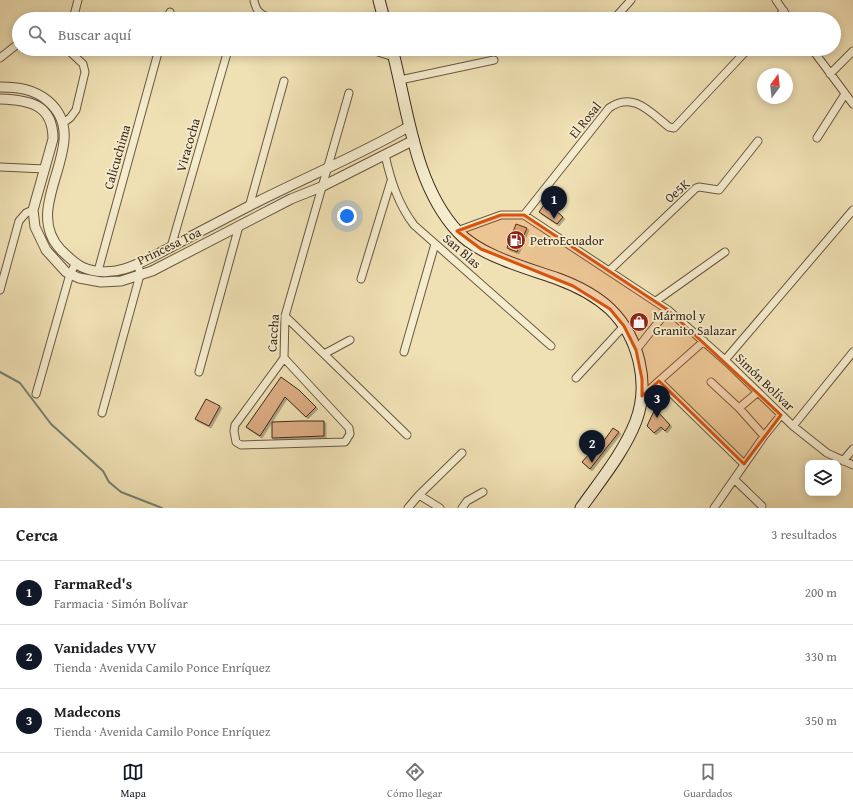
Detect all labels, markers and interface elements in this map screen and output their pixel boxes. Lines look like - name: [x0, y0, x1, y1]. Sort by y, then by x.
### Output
- search box: [12, 12, 841, 56]
- icon: search: [26, 23, 48, 45]
- text: Buscar aquí: [58, 24, 131, 45]
- north arrow: [757, 68, 793, 104]
- street label: El Rosal: [564, 97, 606, 142]
- street label: Viracocha: [171, 115, 205, 174]
- street label: Calicuchima: [99, 122, 136, 192]
- street label: Oe5K: [660, 174, 694, 207]
- pin: 1: [541, 186, 567, 219]
- your location: [337, 206, 357, 226]
- street label: Princesa Toa: [134, 222, 205, 270]
- street label: San Blas: [439, 229, 485, 273]
- fuel station icon: PetroEcuador: [505, 229, 527, 251]
- place label: PetroEcuador: [530, 231, 605, 250]
- place label: Mármol y Granito Salazar: [653, 306, 737, 340]
- shop icon: Mármol y Granito Salazar: [628, 311, 650, 333]
- street label: Caccha: [262, 313, 284, 353]
- street label: Simón Bolívar: [731, 349, 800, 416]
- pin: 3: [644, 385, 670, 418]
- pin: 2: [579, 430, 605, 463]
- map controls: [805, 460, 841, 496]
- button: layers: [805, 460, 841, 496]
- text: Cerca: [16, 522, 58, 547]
- text: 3 resultados: [771, 525, 837, 544]
- text: FarmaRed's: [54, 573, 132, 594]
- text: 1: [26, 583, 32, 602]
- text: 200 m: [805, 583, 837, 602]
- text: Farmacia · Simón Bolívar: [54, 594, 188, 613]
- text: Vanidades VVV: [54, 637, 157, 658]
- text: 2: [26, 647, 32, 666]
- text: 330 m: [805, 647, 837, 666]
- text: Tienda · Avenida Camilo Ponce Enríquez: [54, 658, 271, 677]
- text: Madecons: [54, 701, 121, 722]
- text: 3: [26, 711, 32, 730]
- text: 350 m: [805, 711, 837, 730]
- text: Tienda · Avenida Camilo Ponce Enríquez: [54, 722, 271, 741]
- tab: Mapa: [121, 761, 146, 801]
- tab: Cómo llegar: [387, 761, 442, 801]
- tab: Guardados: [683, 761, 732, 801]

